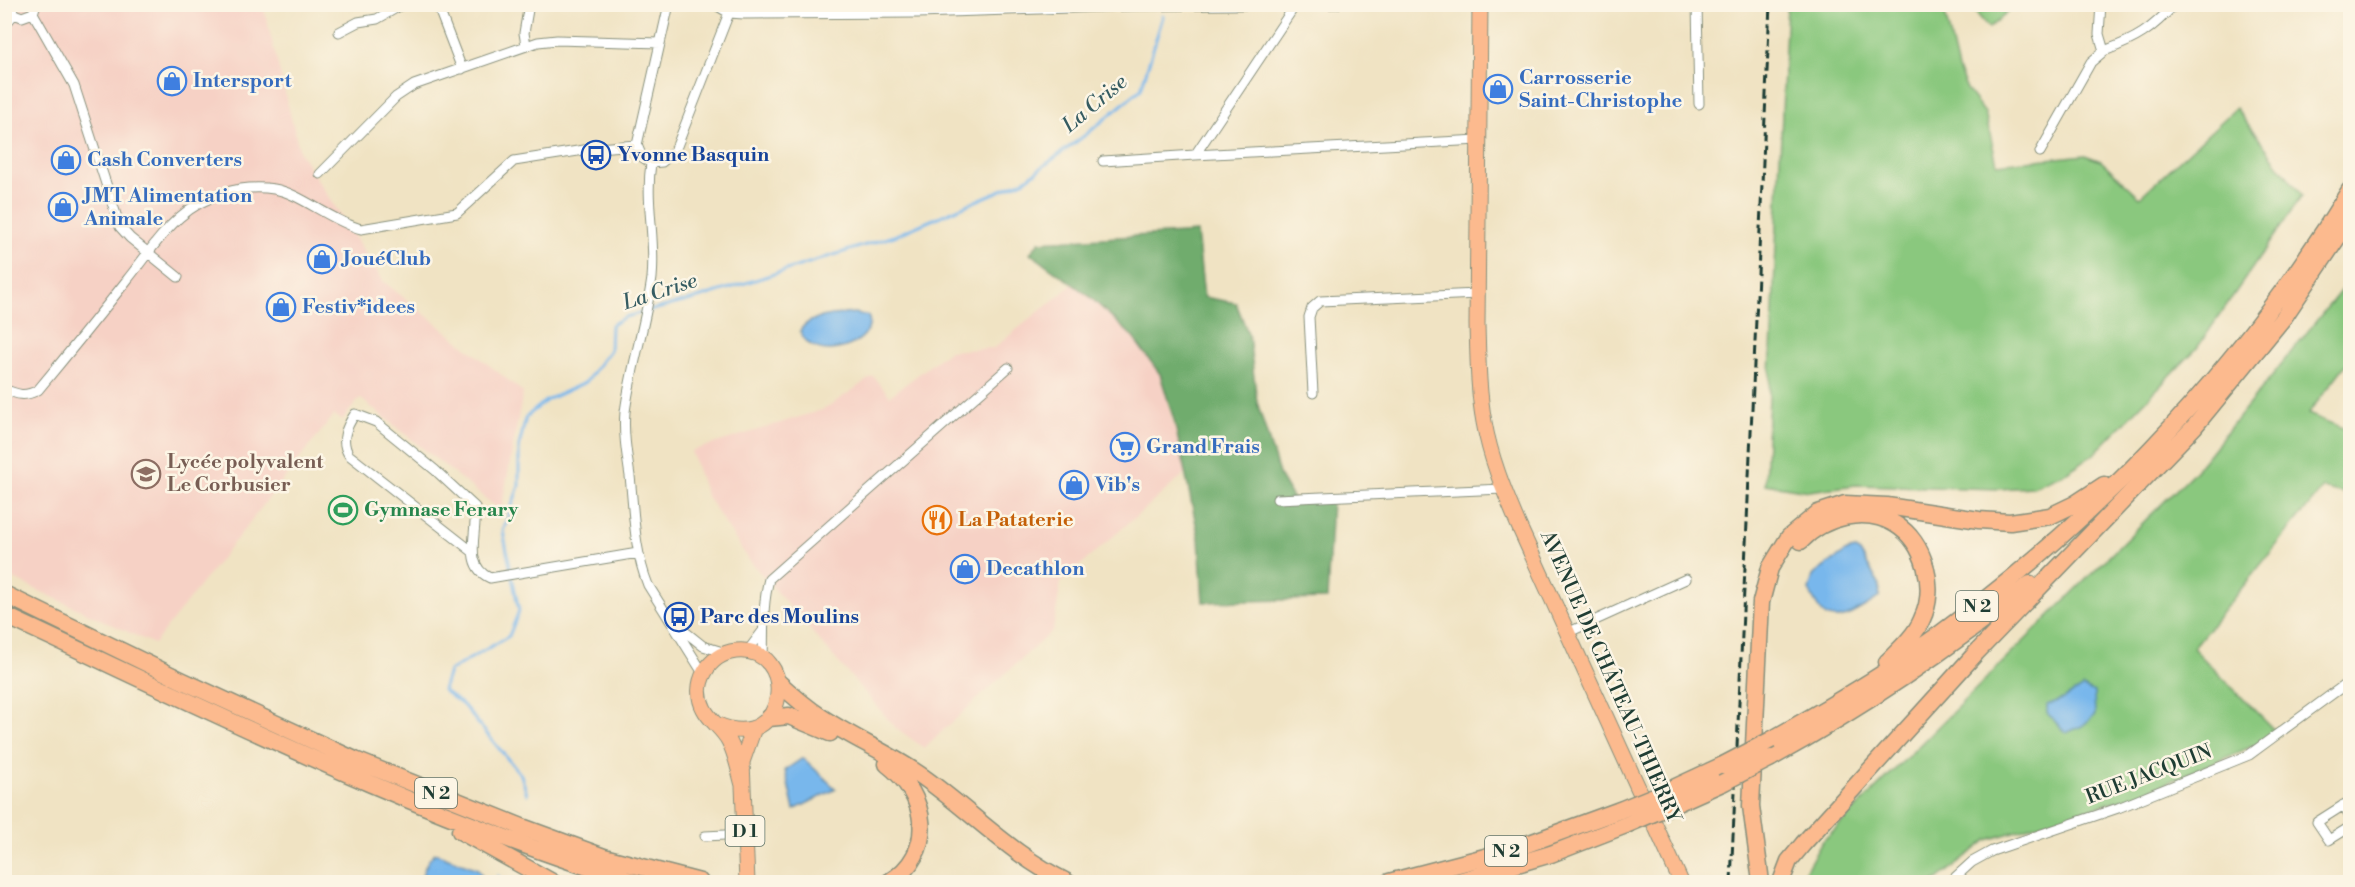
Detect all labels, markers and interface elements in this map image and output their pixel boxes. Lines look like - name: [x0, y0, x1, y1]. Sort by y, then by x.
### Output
- shop icon: Intersport: [156, 65, 188, 97]
- place label: Carrosserie Saint-Christophe: [1519, 66, 1683, 114]
- place label: Intersport: [193, 69, 293, 94]
- water label: La Crise: [1057, 69, 1133, 139]
- shop icon: Carrosserie Saint-Christophe: [1482, 73, 1514, 105]
- bus stop icon: Yvonne Basquin: [580, 139, 612, 171]
- place label: Yvonne Basquin: [617, 143, 770, 168]
- shop icon: Cash Converters: [50, 144, 82, 176]
- place label: Cash Converters: [87, 148, 242, 173]
- place label: JMT Alimentation Animale: [81, 184, 253, 232]
- shop icon: JMT Alimentation Animale: [47, 191, 79, 223]
- shop icon: JouéClub: [306, 243, 338, 275]
- place label: JouéClub: [340, 247, 431, 272]
- water label: La Crise: [619, 268, 701, 316]
- shop icon: Festiv*idees: [265, 291, 297, 323]
- place label: Festiv*idees: [302, 295, 415, 320]
- supermarket icon: Grand Frais: [1109, 431, 1141, 463]
- place label: Grand Frais: [1146, 435, 1260, 460]
- place label: Lycée polyvalent Le Corbusier: [167, 450, 324, 498]
- school or university icon: Lycée polyvalent Le Corbusier: [130, 458, 162, 490]
- shop icon: Vib's: [1058, 469, 1090, 501]
- place label: Vib's: [1094, 473, 1140, 498]
- sports icon: Gymnase Ferary: [327, 494, 359, 526]
- place label: Gymnase Ferary: [364, 498, 519, 523]
- restaurant icon: La Pataterie: [921, 504, 953, 536]
- place label: La Pataterie: [958, 508, 1074, 533]
- street label: AVENUE DE CHÂTEAU-THIERRY: [1534, 526, 1687, 828]
- shop icon: Decathlon: [949, 553, 981, 585]
- place label: Decathlon: [986, 557, 1085, 582]
- road number: N 2: [1956, 591, 1998, 621]
- bus stop icon: Parc des Moulins: [663, 601, 695, 633]
- place label: Parc des Moulins: [700, 605, 859, 630]
- street label: RUE JACQUIN: [2082, 739, 2216, 811]
- road number: N 2: [415, 778, 457, 808]
- road number: D 1: [726, 816, 764, 846]
- road number: N 2: [1485, 836, 1527, 866]

